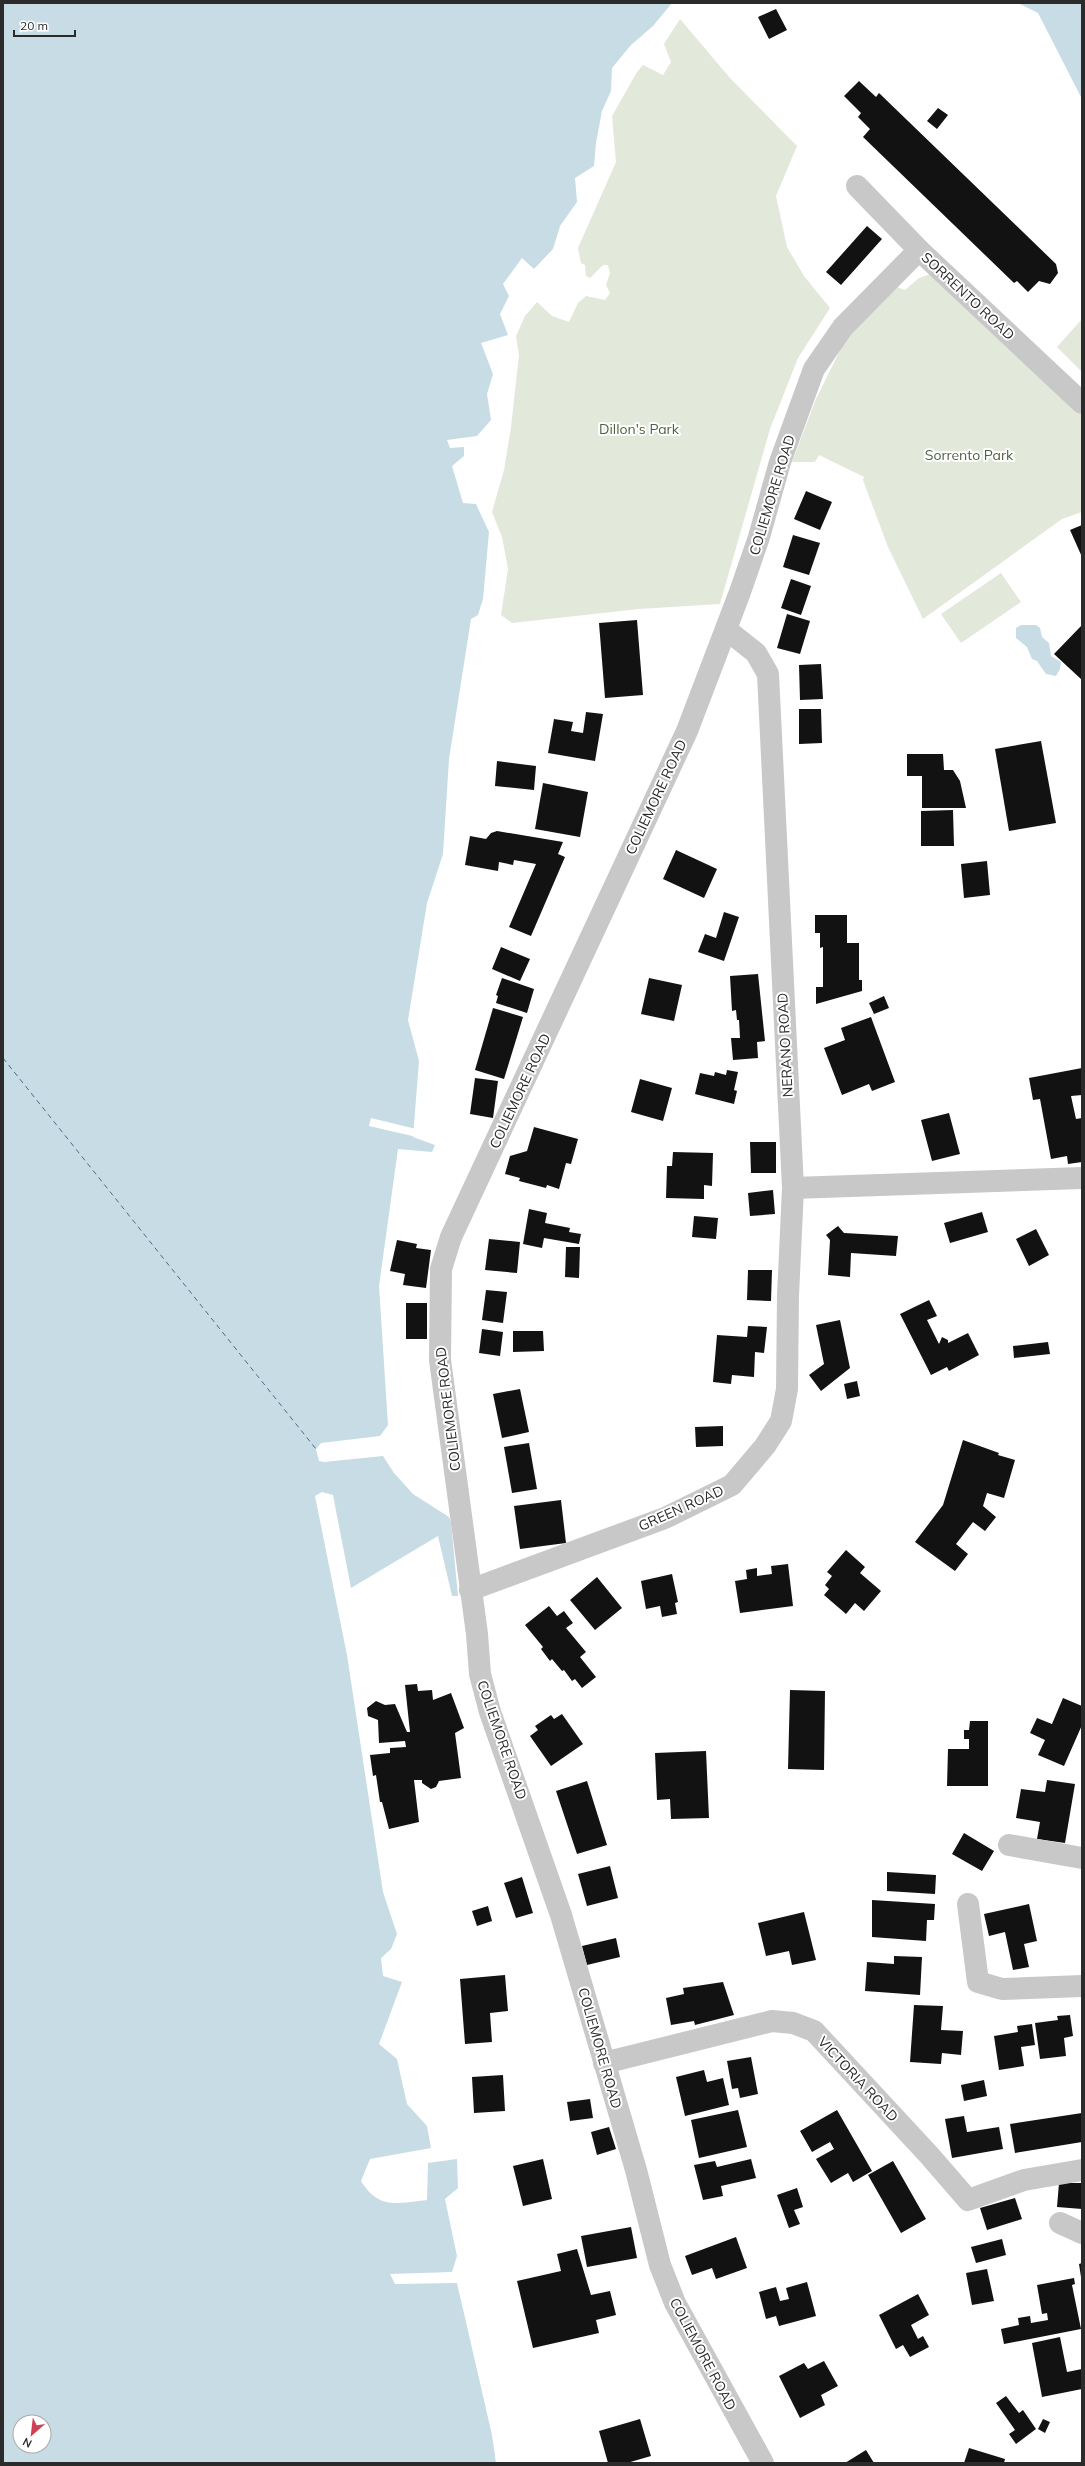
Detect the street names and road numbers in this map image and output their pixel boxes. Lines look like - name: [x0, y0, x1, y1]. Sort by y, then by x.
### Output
- street label: SORRENTO ROAD: [918, 248, 1018, 344]
- street label: COLIEMORE ROAD: [745, 433, 799, 557]
- street label: COLIEMORE ROAD: [621, 737, 691, 857]
- street label: NERANO ROAD: [773, 992, 797, 1098]
- street label: COLIEMORE ROAD: [485, 1031, 555, 1151]
- street label: COLIEMORE ROAD: [431, 1346, 465, 1472]
- street label: GREEN ROAD: [636, 1481, 726, 1535]
- street label: COLIEMORE ROAD: [473, 1678, 531, 1802]
- street label: COLIEMORE ROAD: [574, 1985, 626, 2111]
- street label: VICTORIA ROAD: [814, 2033, 902, 2125]
- street label: COLIEMORE ROAD: [666, 2295, 740, 2413]

